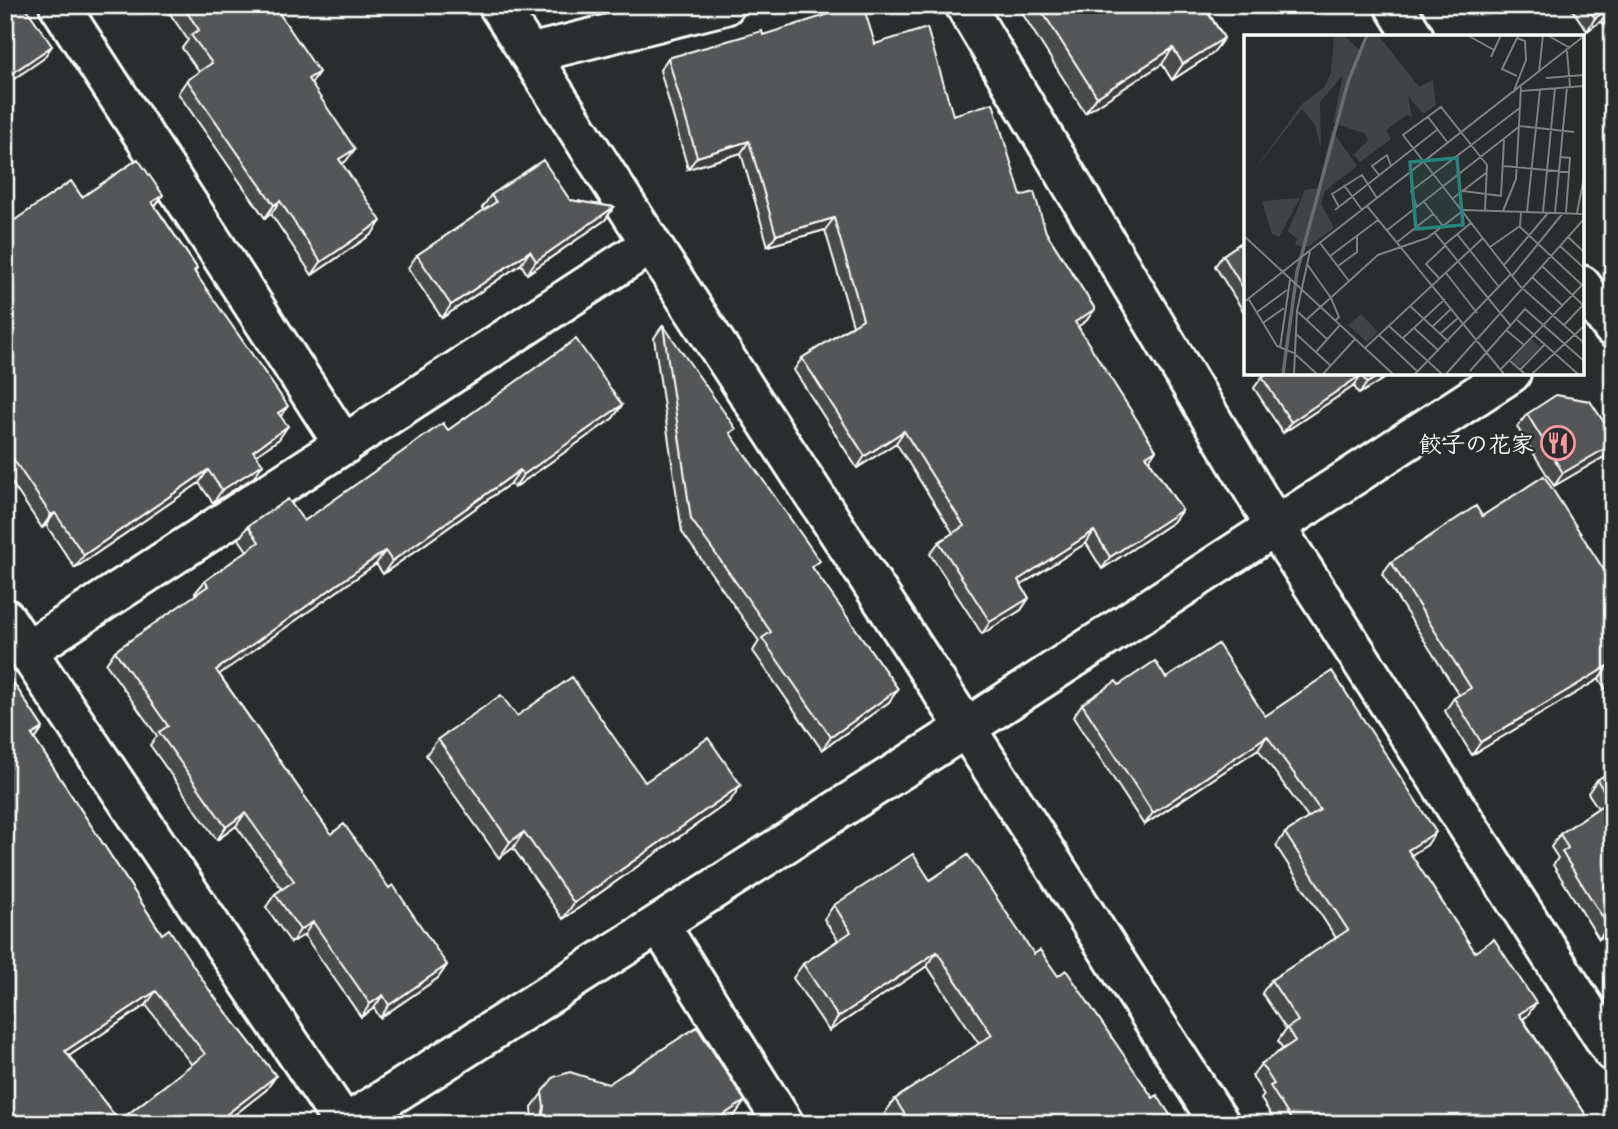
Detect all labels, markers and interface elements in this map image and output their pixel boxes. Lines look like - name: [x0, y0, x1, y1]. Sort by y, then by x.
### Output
- inset map: [1244, 35, 1583, 374]
- restaurant icon: 餃子の花家: [1539, 424, 1577, 462]
- place label: 餃子の花家: [1419, 428, 1534, 458]

